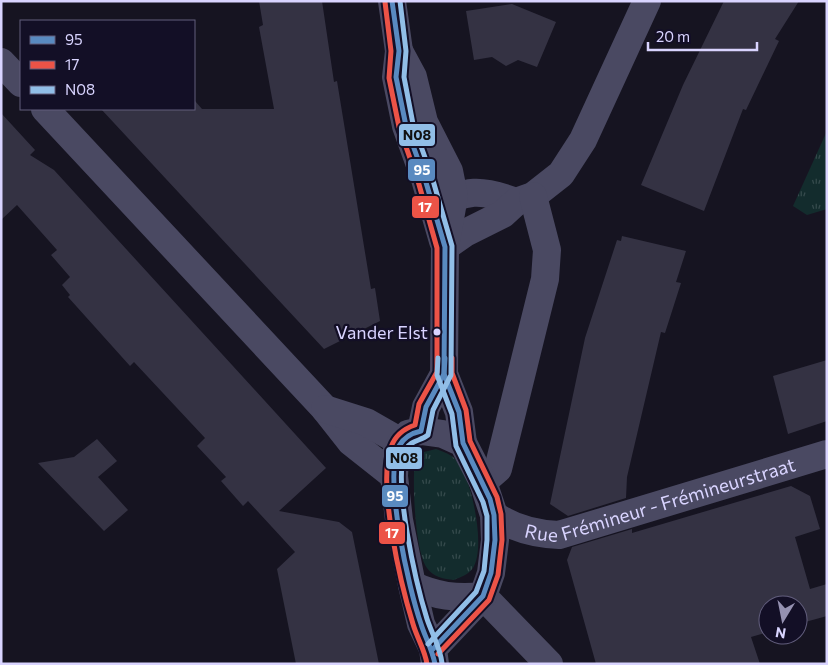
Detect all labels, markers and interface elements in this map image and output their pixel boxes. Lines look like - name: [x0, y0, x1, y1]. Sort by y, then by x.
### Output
- legend: [20, 20, 195, 110]
- scale bar: [648, 20, 757, 52]
- text: 20 m: [656, 27, 690, 45]
- text: 95: [65, 30, 83, 48]
- text: 17: [65, 55, 79, 73]
- text: N08: [65, 80, 95, 98]
- line badge: N08: [398, 123, 436, 147]
- text: N08: [403, 126, 432, 143]
- line badge: 95: [407, 158, 436, 182]
- text: 95: [414, 161, 430, 178]
- line badge: 17: [411, 195, 440, 219]
- text: 17: [418, 198, 432, 215]
- place label: Vander Elst: [336, 321, 428, 343]
- marker: Vander Elst: [432, 327, 442, 337]
- line badge: N08: [385, 446, 423, 470]
- text: N08: [390, 449, 419, 466]
- street label: Rue Frémineur - Frémineurstraat: [523, 452, 798, 546]
- line badge: 95: [381, 484, 409, 508]
- text: 95: [387, 487, 403, 504]
- line badge: 17: [378, 521, 406, 545]
- text: 17: [385, 524, 399, 541]
- north arrow: [758, 595, 808, 645]
- text: N: [774, 624, 787, 643]

